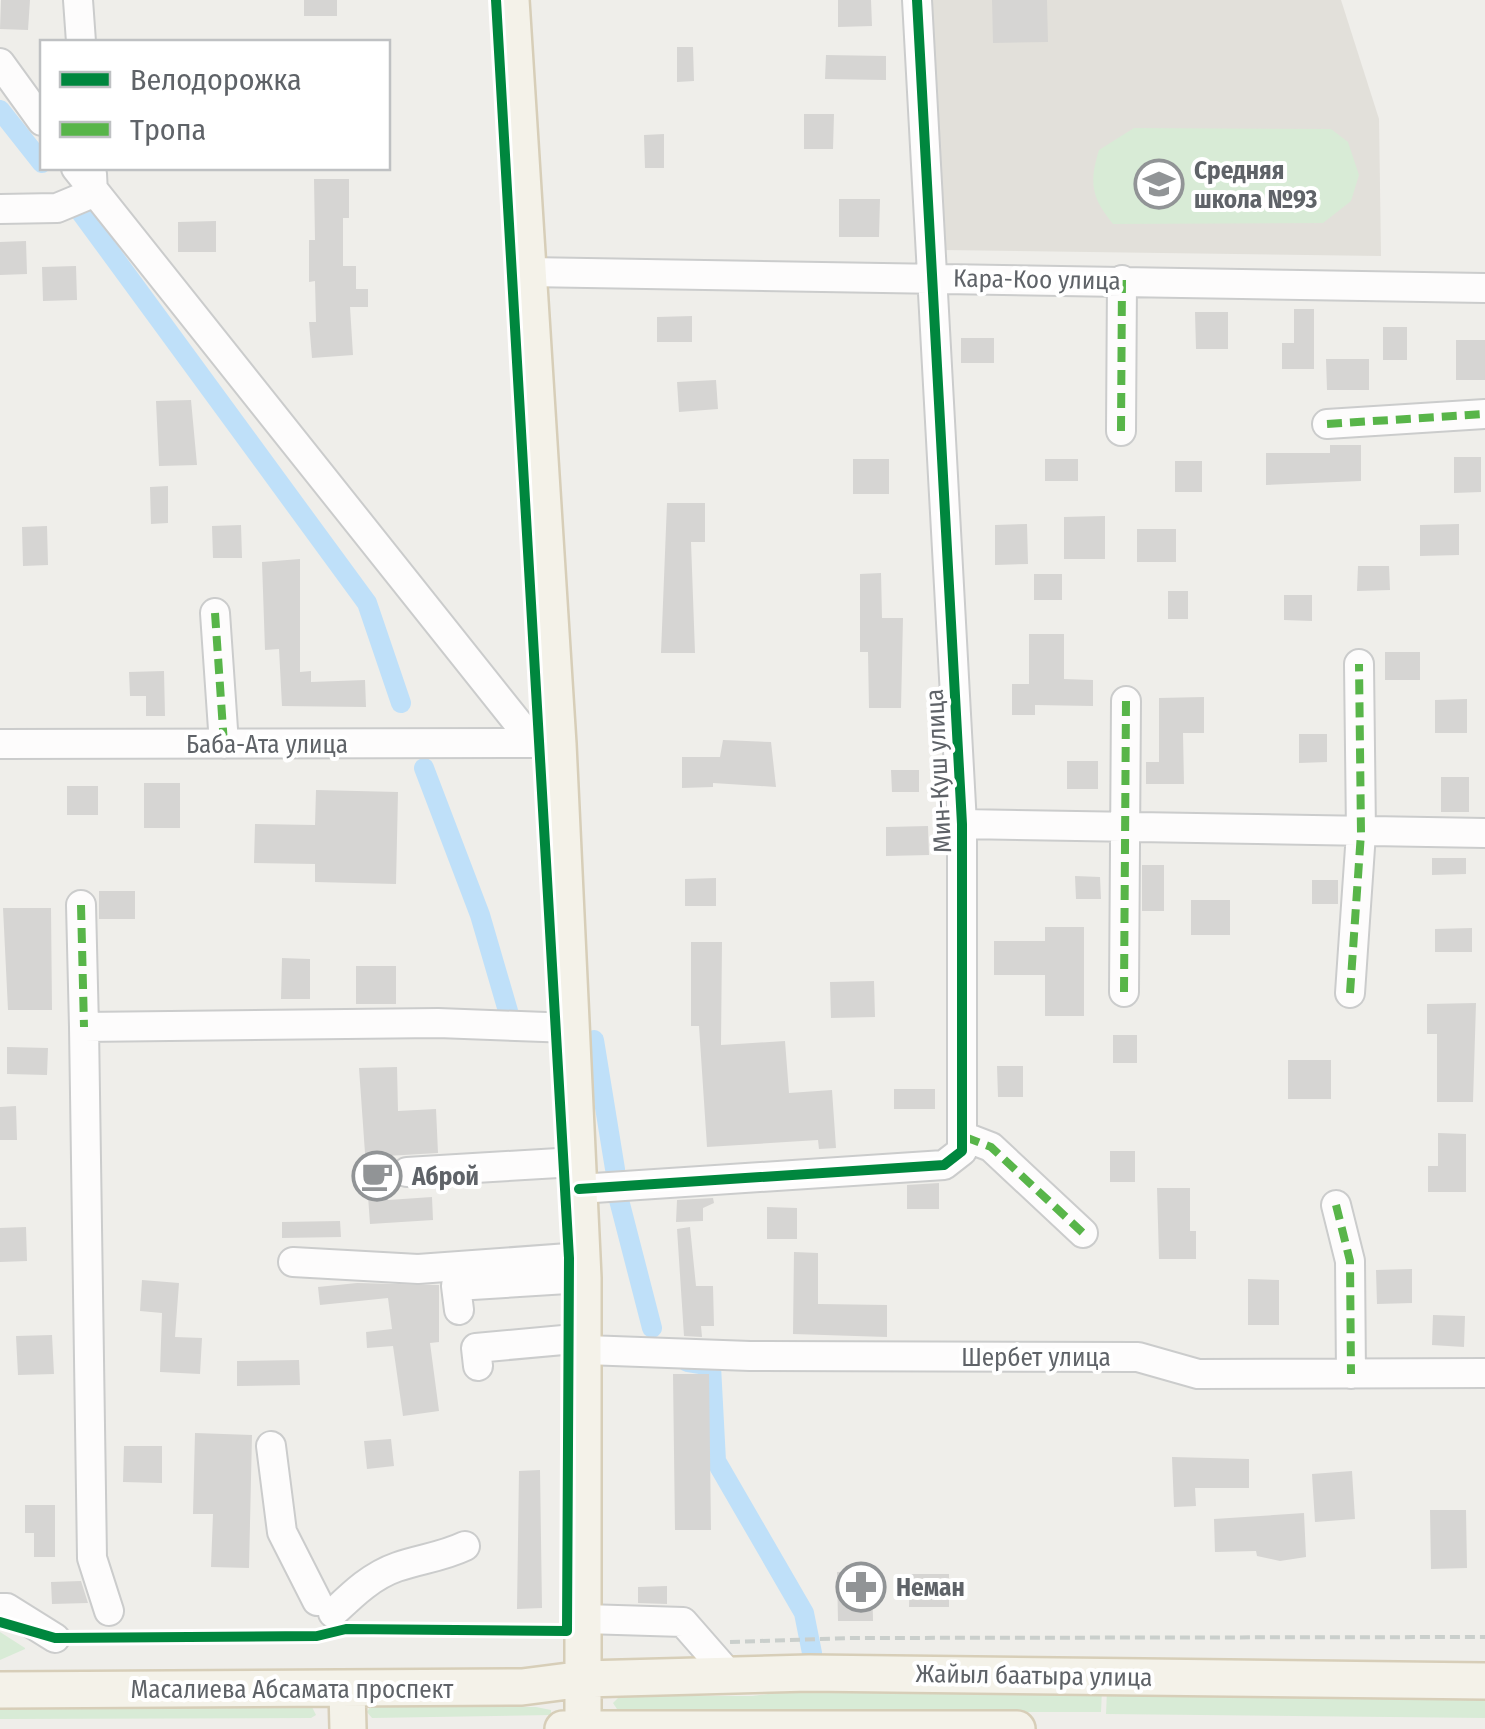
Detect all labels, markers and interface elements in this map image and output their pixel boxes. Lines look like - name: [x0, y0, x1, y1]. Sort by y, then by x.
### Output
- legend: [40, 40, 390, 170]
- text: Велодорожка: [130, 62, 302, 98]
- text: Тропа: [130, 112, 206, 148]
- place label: Средняя школа №93: [1194, 156, 1317, 215]
- school or university icon: Средняя школа №93: [1133, 158, 1185, 210]
- street label: Кара-Коо улица: [953, 264, 1121, 296]
- street label: Мин-Куш улица: [920, 688, 958, 854]
- street label: Баба-Ата улица: [186, 730, 348, 760]
- cafe icon: Аброй: [351, 1150, 403, 1202]
- place label: Аброй: [411, 1162, 479, 1192]
- street label: Шербет улица: [961, 1343, 1111, 1373]
- pharmacy icon: Неман: [835, 1561, 887, 1613]
- place label: Неман: [896, 1573, 965, 1603]
- street label: Жайыл баатыра улица: [915, 1659, 1153, 1693]
- street label: Масалиева Абсамата проспект: [131, 1675, 454, 1705]

